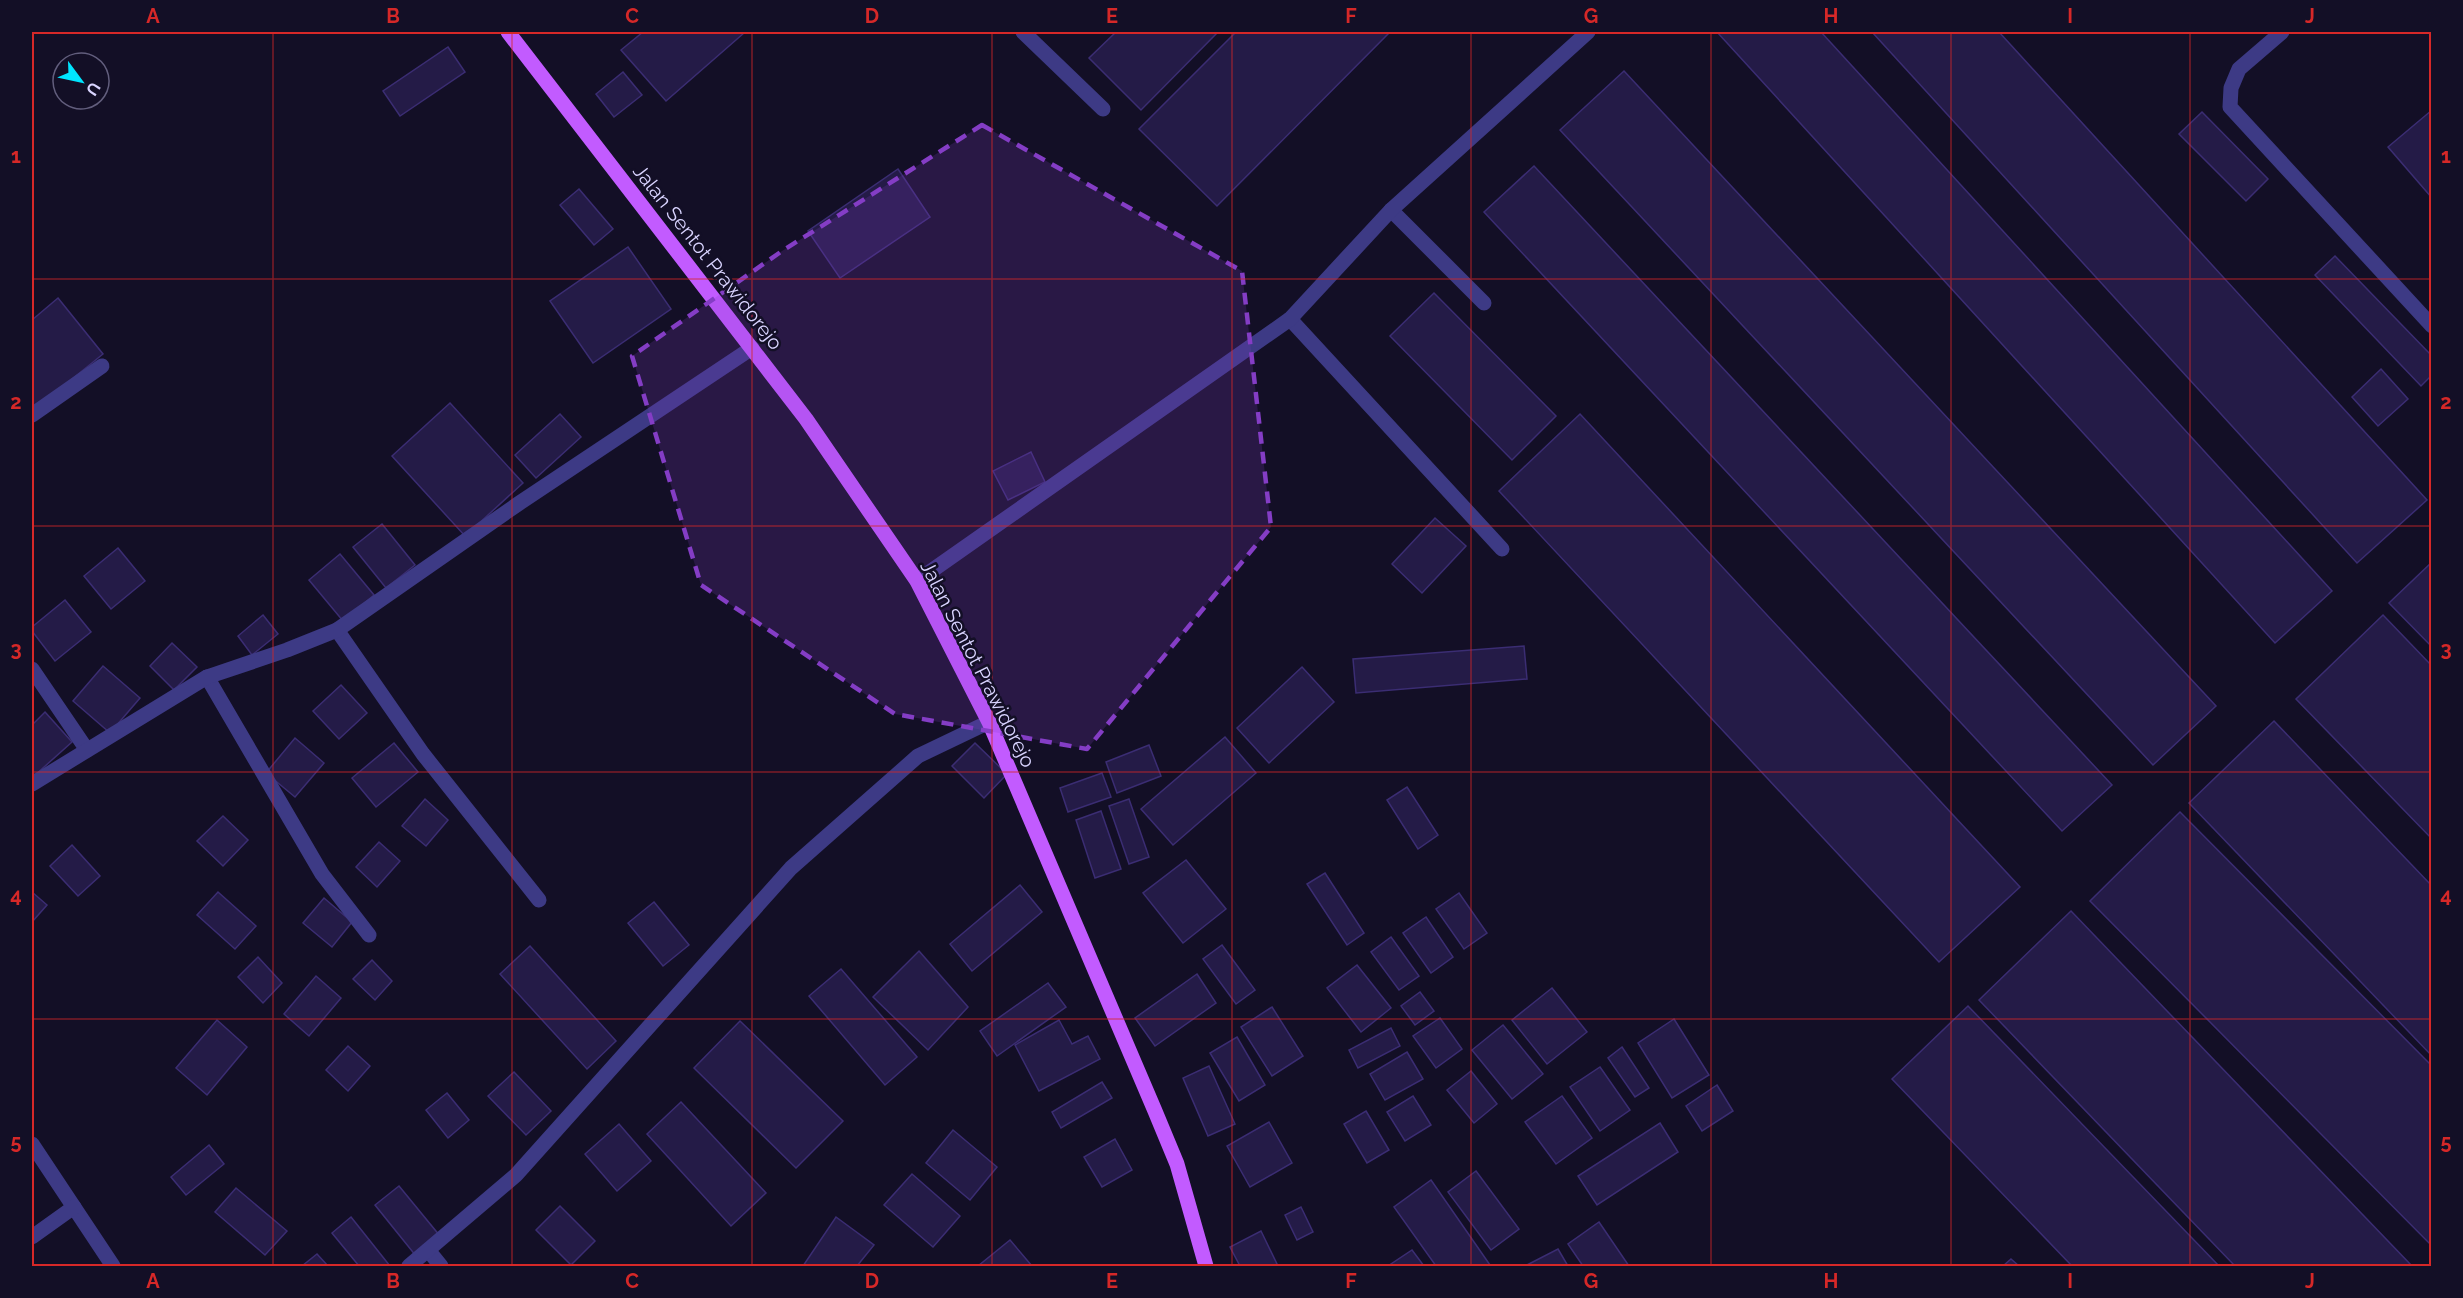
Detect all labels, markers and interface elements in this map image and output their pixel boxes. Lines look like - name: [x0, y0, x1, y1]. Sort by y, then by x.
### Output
- text: A: [146, 4, 160, 28]
- text: B: [386, 4, 400, 28]
- text: C: [625, 4, 639, 28]
- text: D: [865, 4, 879, 28]
- text: E: [1106, 4, 1118, 28]
- text: F: [1345, 4, 1357, 28]
- text: G: [1584, 4, 1598, 28]
- text: H: [1824, 4, 1838, 28]
- text: I: [2067, 4, 2073, 28]
- text: J: [2305, 4, 2315, 28]
- north arrow: [51, 51, 111, 111]
- text: U: [82, 79, 104, 99]
- text: 1: [11, 144, 21, 168]
- text: 1: [2441, 144, 2451, 168]
- street label: Jalan Sentot Prawidorejo: [628, 159, 788, 355]
- text: 2: [10, 390, 22, 414]
- text: 2: [2440, 390, 2452, 414]
- street label: Jalan Sentot Prawidorejo: [915, 557, 1041, 771]
- text: 3: [10, 637, 22, 661]
- text: 3: [2440, 637, 2452, 661]
- text: 4: [10, 883, 22, 907]
- text: 4: [2440, 883, 2452, 907]
- text: 5: [10, 1130, 22, 1154]
- text: 5: [2440, 1130, 2452, 1154]
- text: A: [146, 1269, 160, 1293]
- text: B: [386, 1269, 400, 1293]
- text: C: [625, 1269, 639, 1293]
- text: D: [865, 1269, 879, 1293]
- text: E: [1106, 1269, 1118, 1293]
- text: F: [1345, 1269, 1357, 1293]
- text: G: [1584, 1269, 1598, 1293]
- text: H: [1824, 1269, 1838, 1293]
- text: I: [2067, 1269, 2073, 1293]
- text: J: [2305, 1269, 2315, 1293]

